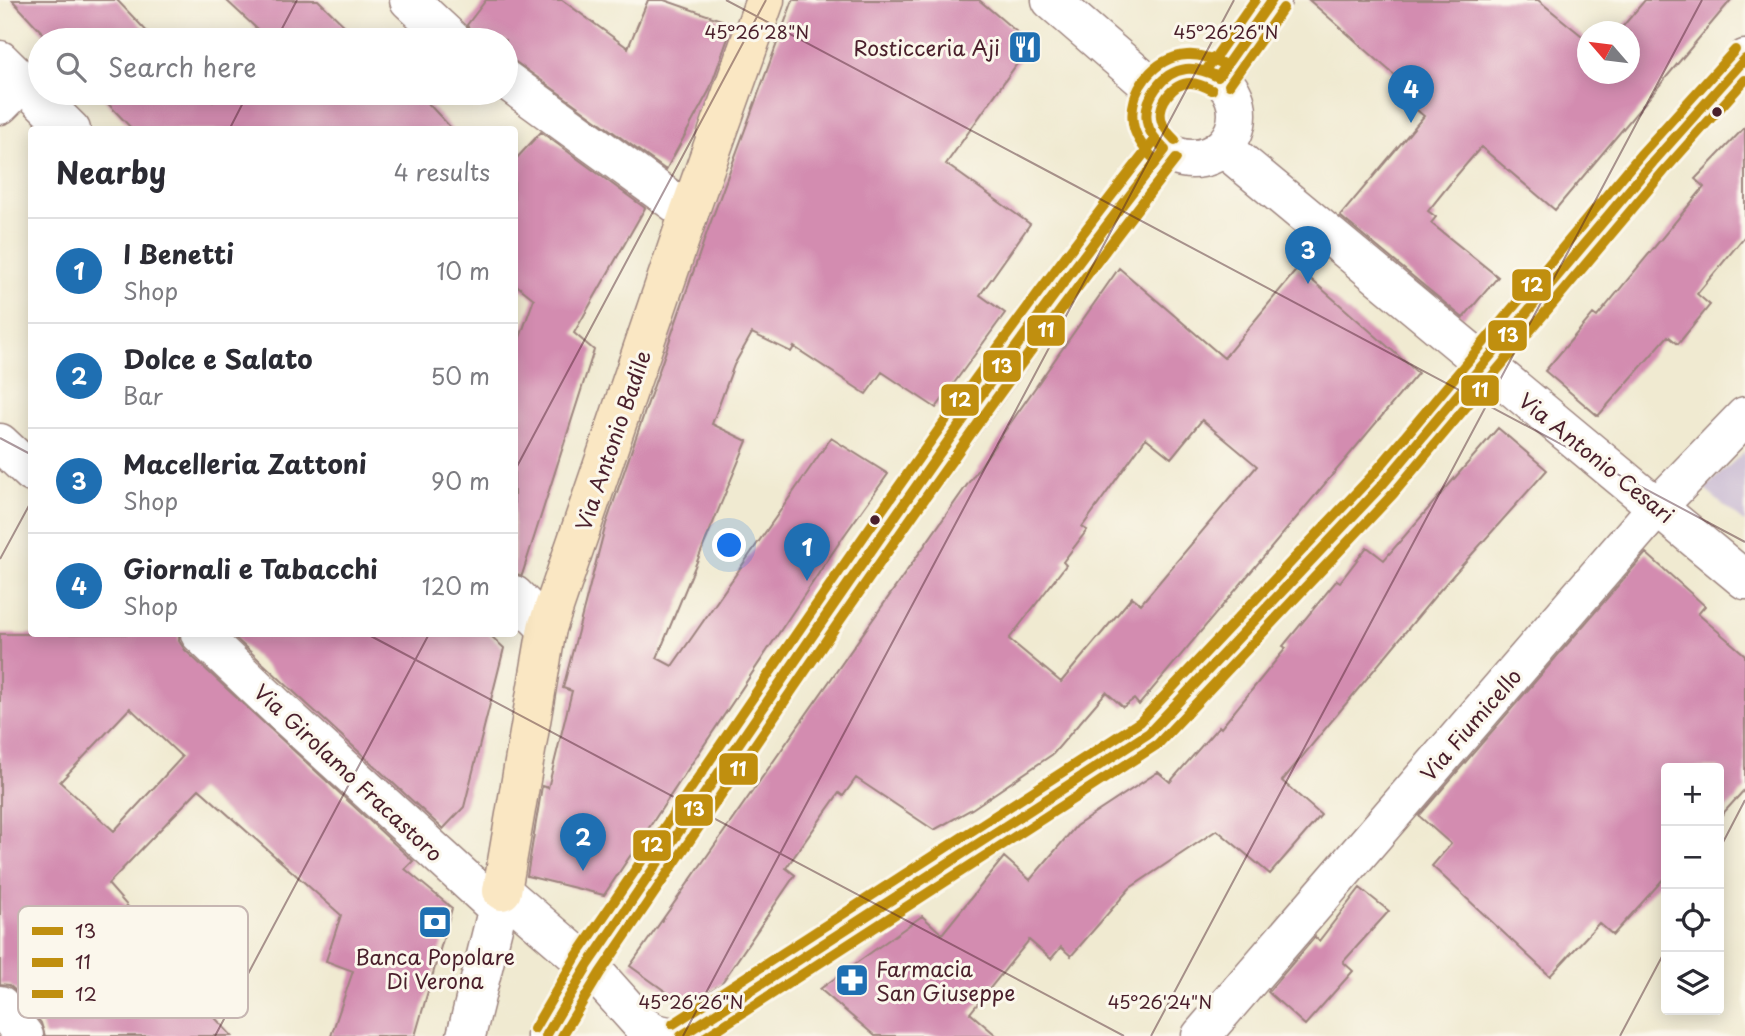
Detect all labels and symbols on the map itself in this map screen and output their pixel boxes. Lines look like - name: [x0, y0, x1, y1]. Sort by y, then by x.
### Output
- text: 45°26'28"N: [705, 18, 809, 45]
- text: 45°26'26"N: [1173, 18, 1279, 45]
- north arrow: [1577, 21, 1640, 84]
- restaurant icon: Rosticceria Aji: [1006, 28, 1044, 66]
- place label: Rosticceria Aji: [853, 31, 1000, 63]
- pin: 4: [1388, 65, 1434, 123]
- unlabelled marker: [1710, 105, 1724, 119]
- pin: 3: [1285, 226, 1331, 284]
- line badge: 12: [1511, 268, 1552, 302]
- text: 12: [1521, 270, 1543, 298]
- line badge: 11: [1026, 314, 1066, 347]
- text: 11: [1037, 315, 1055, 343]
- line badge: 13: [1487, 319, 1528, 352]
- text: 13: [1497, 320, 1519, 348]
- street label: Via Antonio Badile: [566, 345, 658, 535]
- line badge: 13: [982, 349, 1022, 383]
- text: 13: [991, 351, 1013, 379]
- line badge: 11: [1460, 374, 1500, 407]
- text: 11: [1471, 375, 1489, 403]
- line badge: 12: [940, 383, 980, 417]
- street label: Via Antonio Cesari: [1512, 384, 1682, 530]
- text: 12: [949, 385, 971, 413]
- unlabelled marker: [868, 513, 882, 527]
- pin: 1: [784, 523, 830, 581]
- your location: [712, 528, 746, 562]
- street label: Via Fiumicello: [1412, 661, 1528, 787]
- street label: Via Girolamo Fracastoro: [247, 676, 451, 868]
- line badge: 11: [718, 752, 759, 786]
- text: 11: [729, 754, 747, 782]
- line badge: 13: [674, 793, 714, 827]
- text: 13: [683, 794, 705, 822]
- pin: 2: [560, 813, 606, 871]
- line badge: 12: [632, 829, 672, 862]
- text: 12: [641, 830, 663, 858]
- bank icon: Banca Popolare Di Verona: [416, 903, 454, 941]
- legend: [18, 906, 248, 1018]
- text: 13: [75, 916, 96, 944]
- place label: Banca Popolare Di Verona: [355, 940, 515, 996]
- text: 11: [75, 947, 91, 975]
- place label: Farmacia San Giuseppe: [876, 952, 1015, 1008]
- pharmacy icon: Farmacia San Giuseppe: [833, 961, 871, 999]
- text: 12: [75, 979, 97, 1007]
- text: 45°26'26"N: [638, 988, 744, 1015]
- text: 45°26'24"N: [1108, 988, 1212, 1015]

